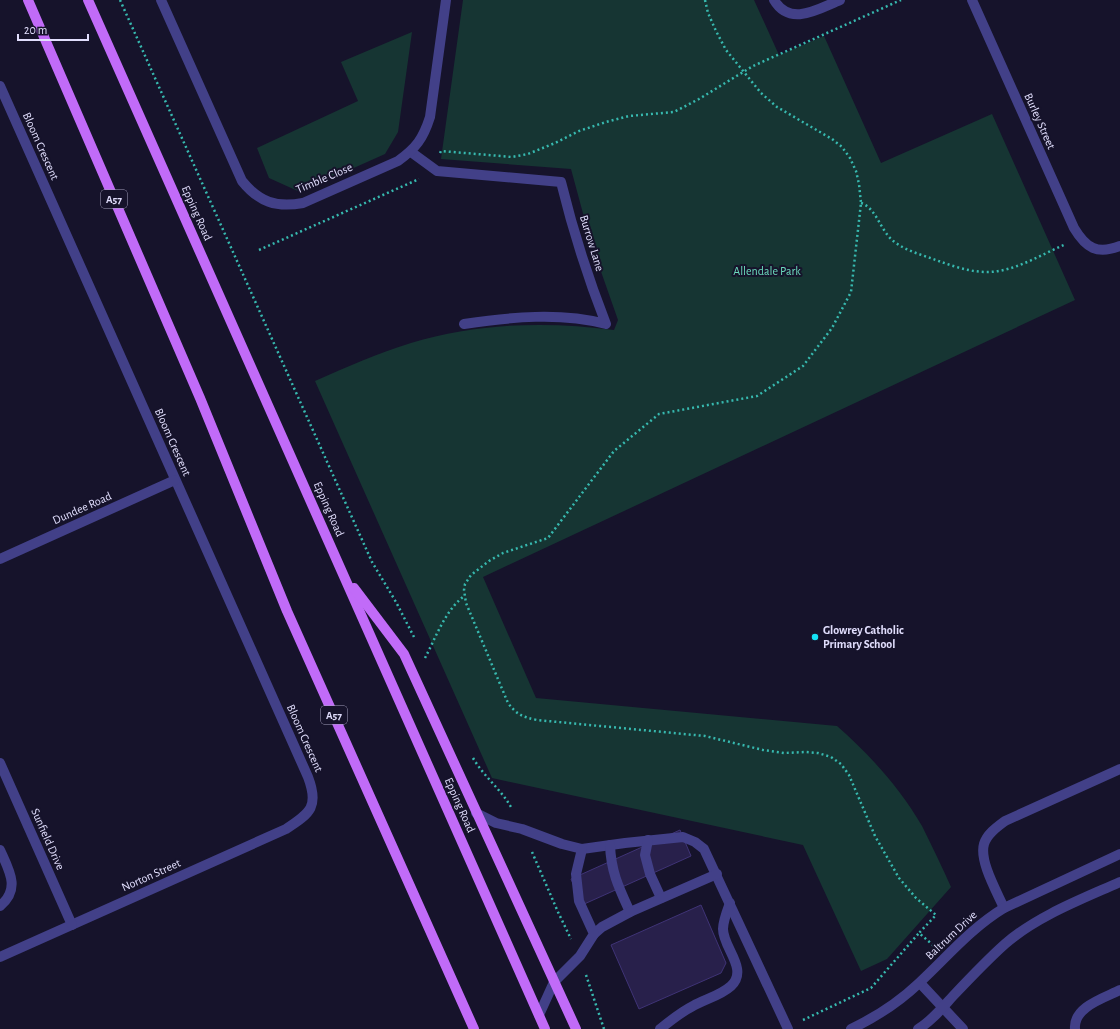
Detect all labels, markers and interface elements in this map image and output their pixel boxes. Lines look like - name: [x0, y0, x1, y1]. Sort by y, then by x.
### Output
- scale bar: [18, 16, 88, 42]
- text: 20 m: [24, 24, 47, 36]
- street label: Burley Street: [1021, 91, 1058, 151]
- street label: Bloom Crescent: [21, 110, 61, 182]
- street label: Timble Close: [294, 161, 354, 195]
- street label: Epping Road: [180, 184, 214, 242]
- road number: A57: [101, 190, 127, 208]
- street label: Burrow Lane: [578, 213, 606, 273]
- park label: Allendale Park: [733, 265, 801, 277]
- street label: Bloom Crescent: [153, 406, 193, 478]
- street label: Epping Road: [312, 480, 346, 538]
- street label: Dundee Road: [51, 490, 113, 526]
- place label: Glowrey Catholic Primary School: [823, 624, 904, 651]
- marker: Glowrey Catholic Primary School: [810, 632, 820, 642]
- street label: Bloom Crescent: [285, 702, 325, 774]
- road number: A57: [321, 706, 347, 724]
- street label: Epping Road: [443, 776, 477, 834]
- street label: Sunfield Drive: [29, 806, 67, 872]
- street label: Norton Street: [120, 857, 183, 893]
- street label: Baltrum Drive: [923, 908, 979, 962]

